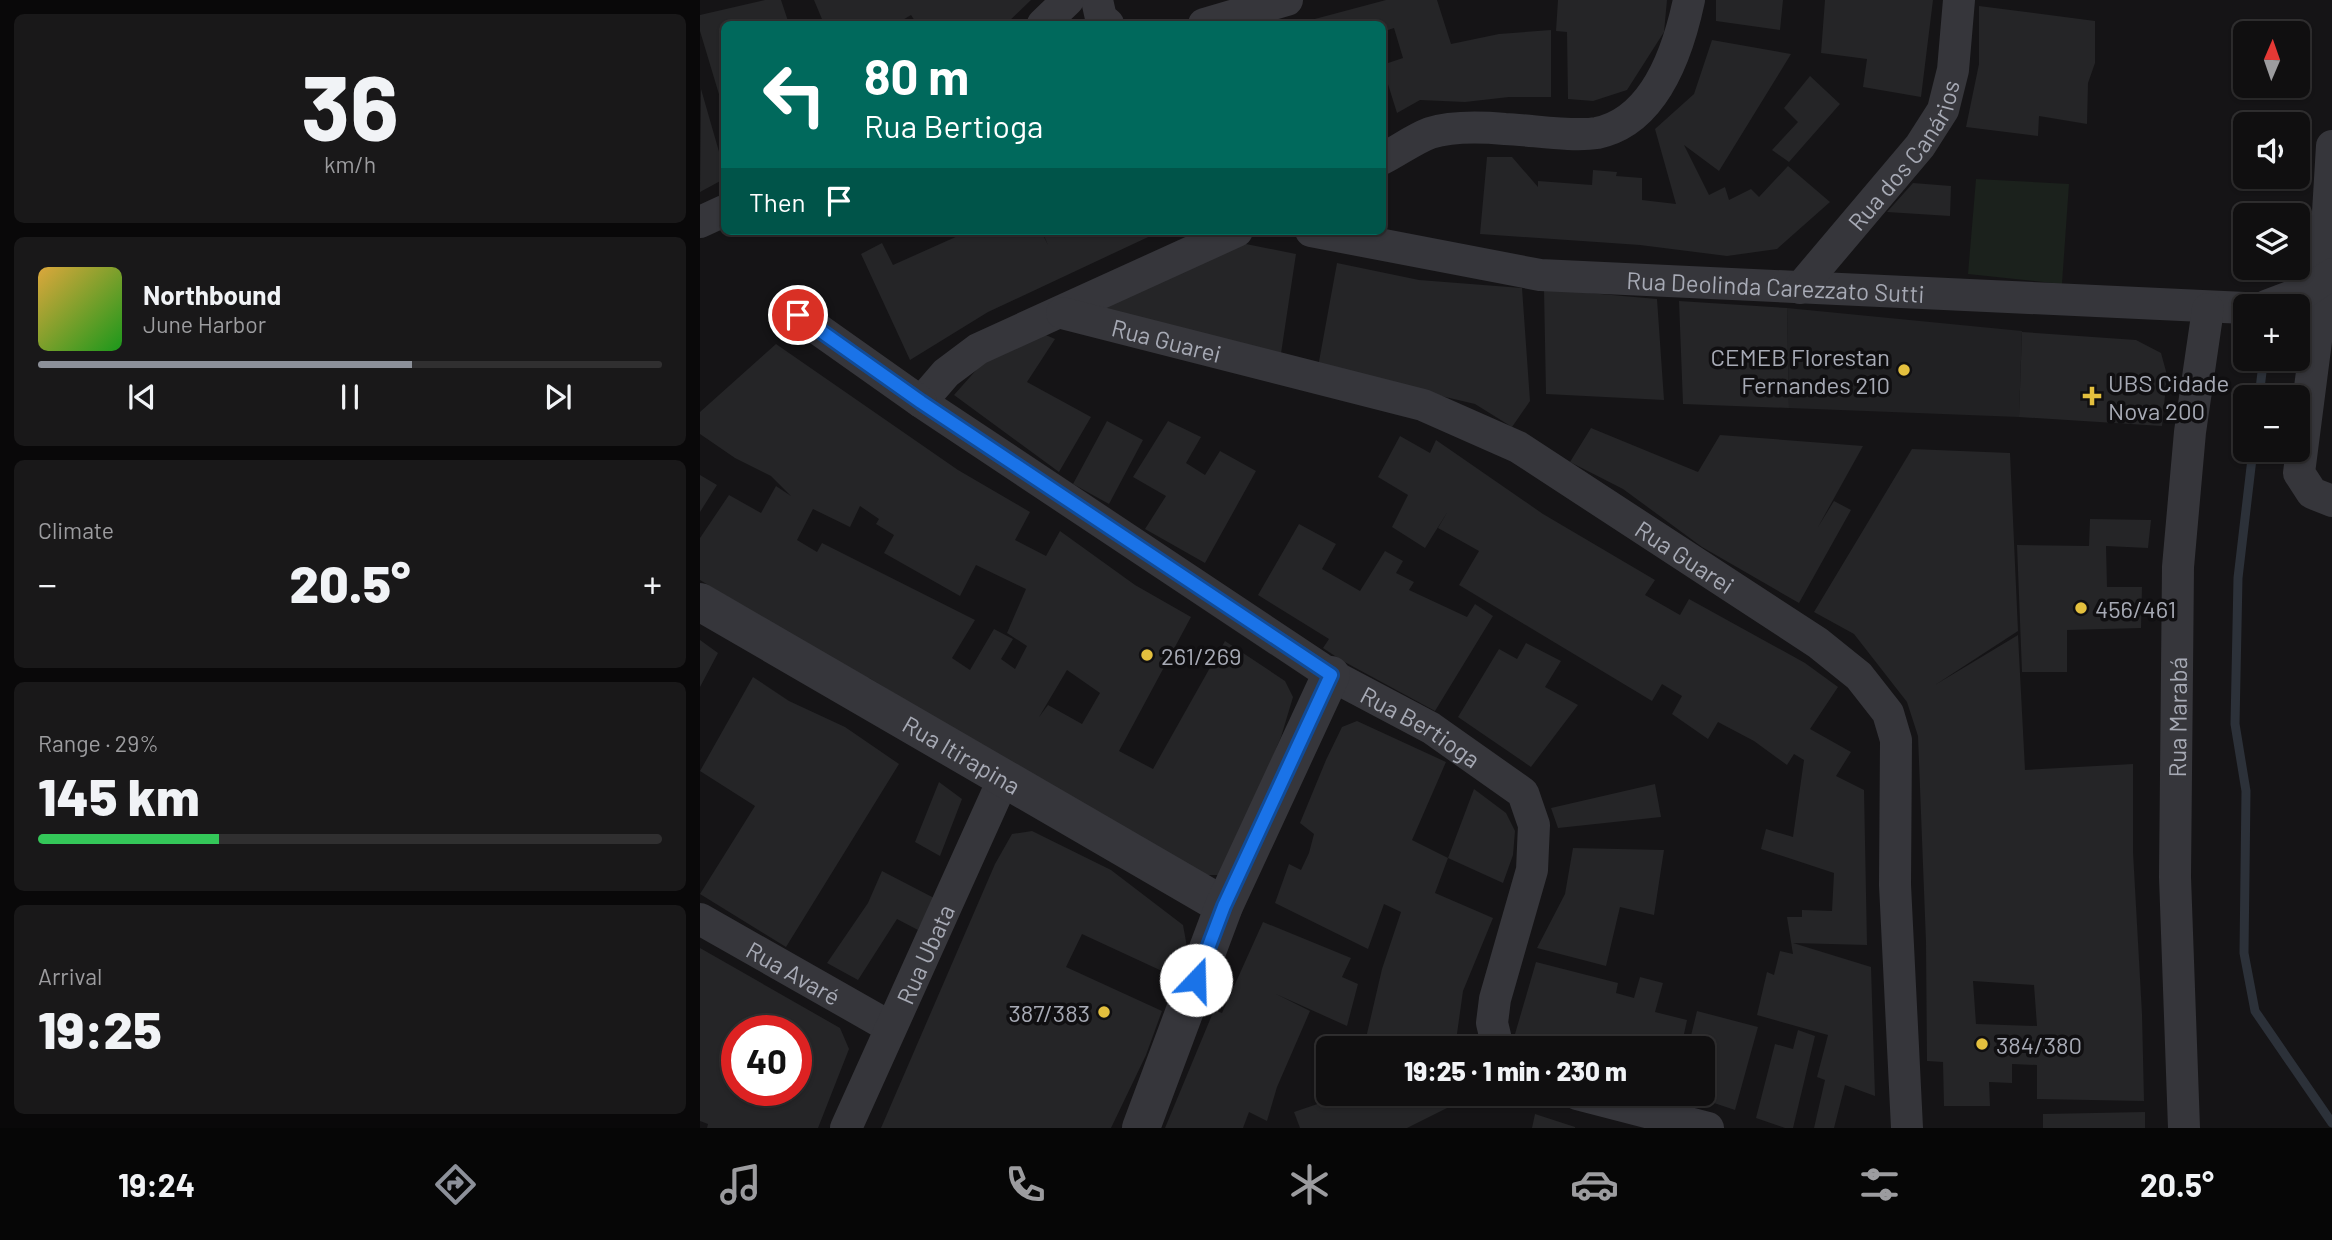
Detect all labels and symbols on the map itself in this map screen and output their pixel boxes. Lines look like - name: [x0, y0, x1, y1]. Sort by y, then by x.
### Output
- north arrow: [2233, 21, 2310, 98]
- street label: Rua dos Canários: [1841, 77, 1965, 236]
- street label: Rua Deolinda Carezzato Sutti: [1626, 265, 1925, 307]
- pin: [768, 285, 828, 345]
- street label: Rua Guarei: [1109, 312, 1225, 368]
- place label: CEMEB Florestan Fernandes 210: [1711, 342, 1890, 399]
- marker: CEMEB Florestan Fernandes 210: [1896, 362, 1912, 378]
- place label: UBS Cidade Nova 200: [2108, 368, 2229, 425]
- marker: UBS Cidade Nova 200: [2082, 386, 2102, 406]
- street label: Rua Guarei: [1630, 513, 1740, 599]
- place label: 456/461: [2095, 594, 2176, 623]
- marker: 456/461: [2073, 600, 2089, 616]
- place label: 261/269: [1161, 641, 1242, 670]
- marker: 261/269: [1139, 647, 1155, 663]
- street label: Rua Marabá: [2161, 657, 2192, 778]
- street label: Rua Bertioga: [1356, 679, 1486, 773]
- street label: Rua Itirapina: [898, 709, 1026, 800]
- street label: Rua Ubata: [889, 899, 960, 1008]
- street label: Rua Avaré: [742, 934, 846, 1011]
- position arrow: [1159, 943, 1233, 1017]
- place label: 387/383: [1008, 998, 1090, 1027]
- marker: 387/383: [1096, 1004, 1112, 1020]
- speed limit sign: 40: [721, 1015, 812, 1106]
- place label: 384/380: [1996, 1030, 2082, 1059]
- marker: 384/380: [1974, 1036, 1990, 1052]

